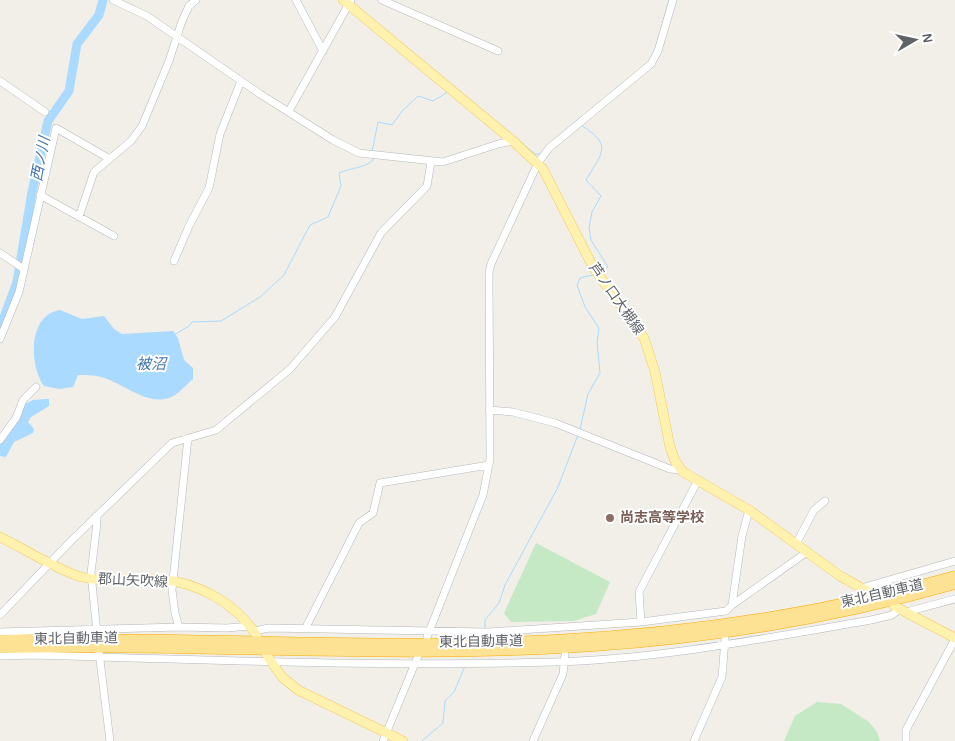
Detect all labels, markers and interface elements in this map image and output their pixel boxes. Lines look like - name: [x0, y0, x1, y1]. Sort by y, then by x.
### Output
- north arrow: [890, 15, 940, 65]
- text: N: [919, 32, 935, 44]
- water label: 西ノ川: [29, 134, 53, 183]
- street label: 芦ノ口大槻線: [586, 260, 647, 337]
- water label: 被沼: [136, 356, 168, 372]
- place label: 尚志高等学校: [620, 509, 704, 525]
- marker: 尚志高等学校: [604, 512, 616, 524]
- street label: 郡山矢吹線: [98, 571, 168, 590]
- street label: 東北自動車道: [839, 576, 924, 610]
- street label: 東北自動車道: [34, 629, 118, 647]
- street label: 東北自動車道: [439, 632, 523, 650]

